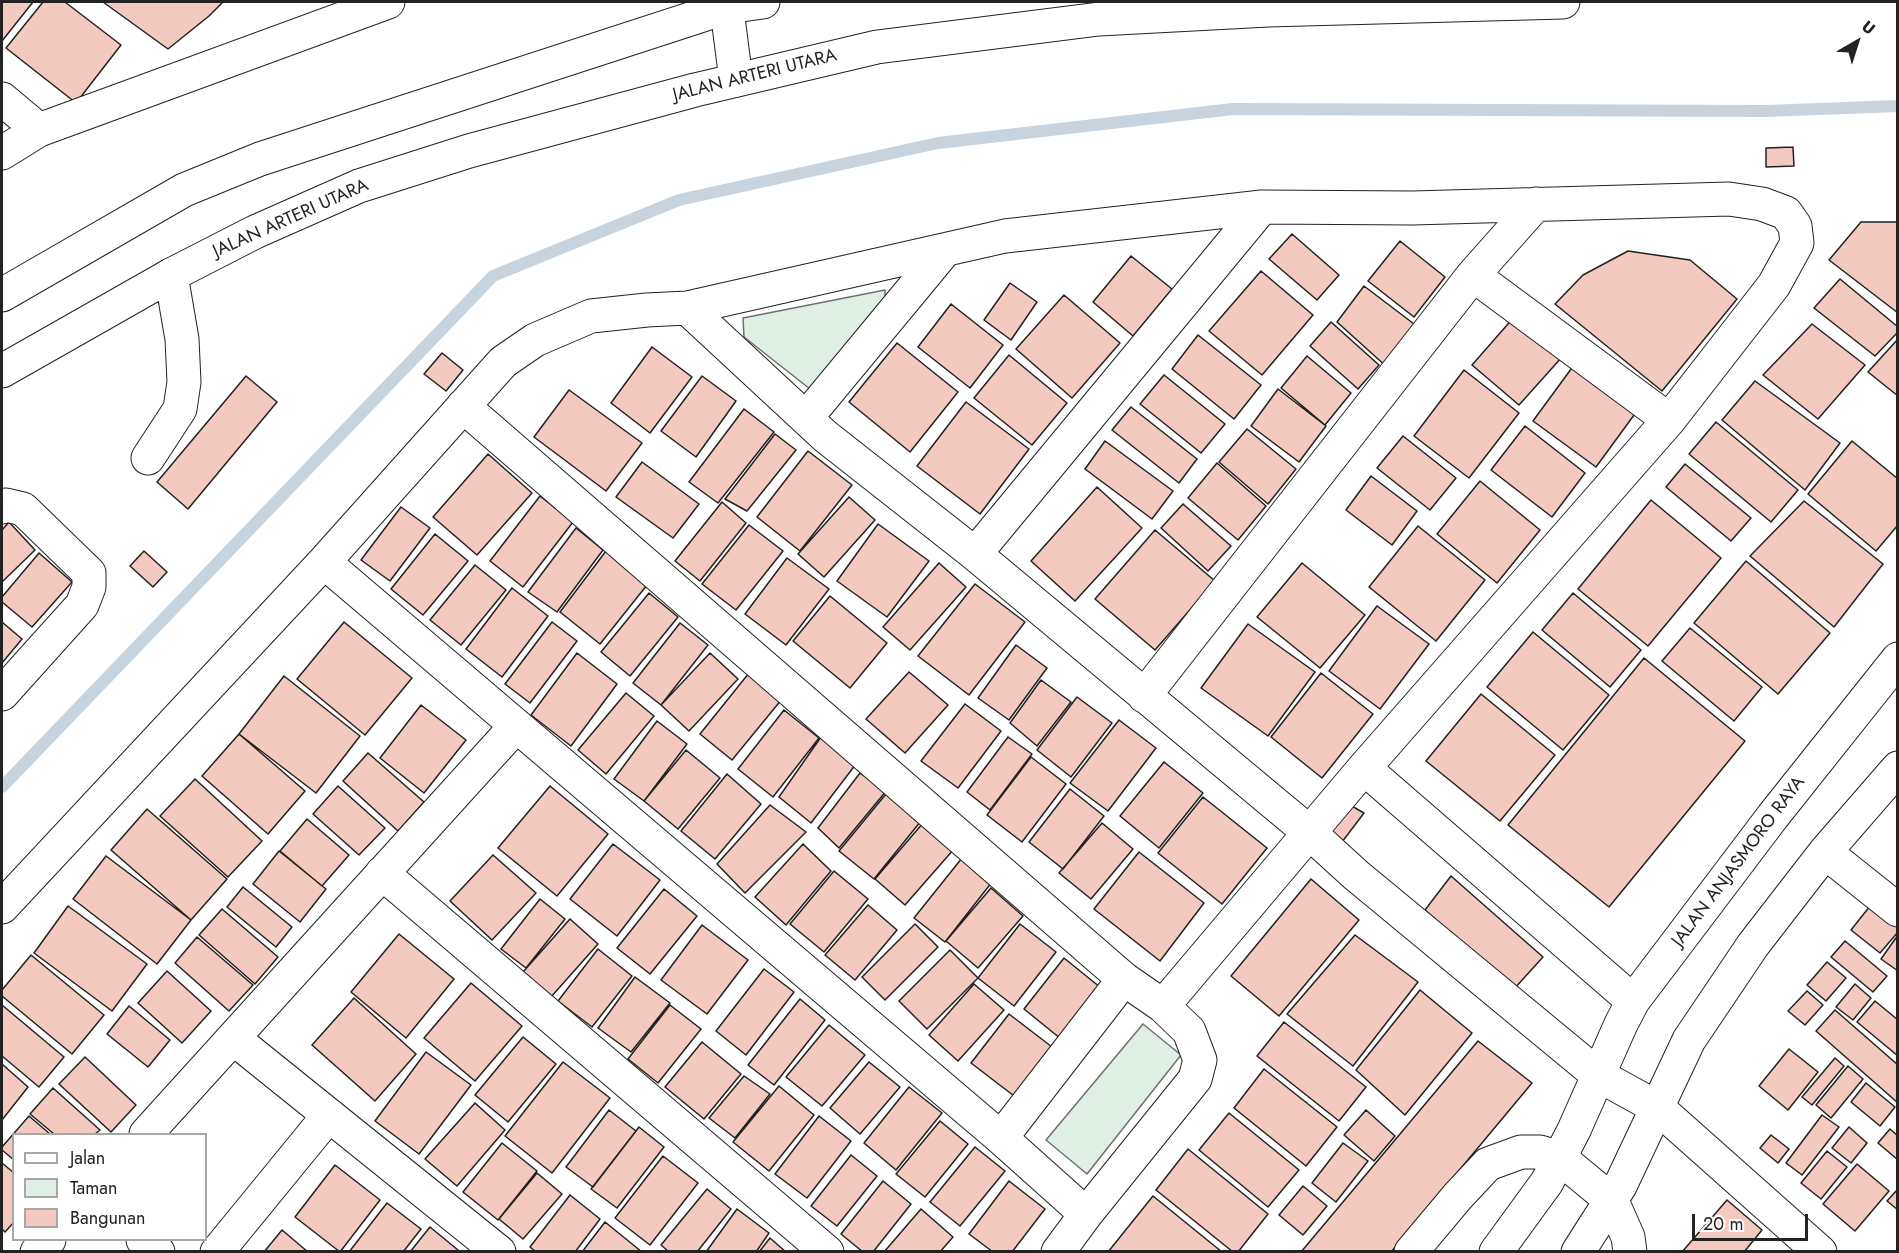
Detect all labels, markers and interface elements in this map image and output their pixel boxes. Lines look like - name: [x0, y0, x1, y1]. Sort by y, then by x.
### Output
- north arrow: [1827, 12, 1887, 72]
- text: U: [1857, 15, 1880, 40]
- street label: JALAN ARTERI UTARA: [671, 45, 839, 107]
- street label: JALAN ARTERI UTARA: [210, 175, 372, 263]
- street label: JALAN ANJASMORO RAYA: [1668, 773, 1810, 951]
- legend: [12, 1133, 207, 1241]
- text: Jalan: [70, 1145, 105, 1171]
- text: Taman: [70, 1175, 117, 1201]
- scale bar: [1695, 1202, 1810, 1240]
- text: Bangunan: [70, 1205, 145, 1231]
- text: 20 m: [1703, 1211, 1743, 1237]

